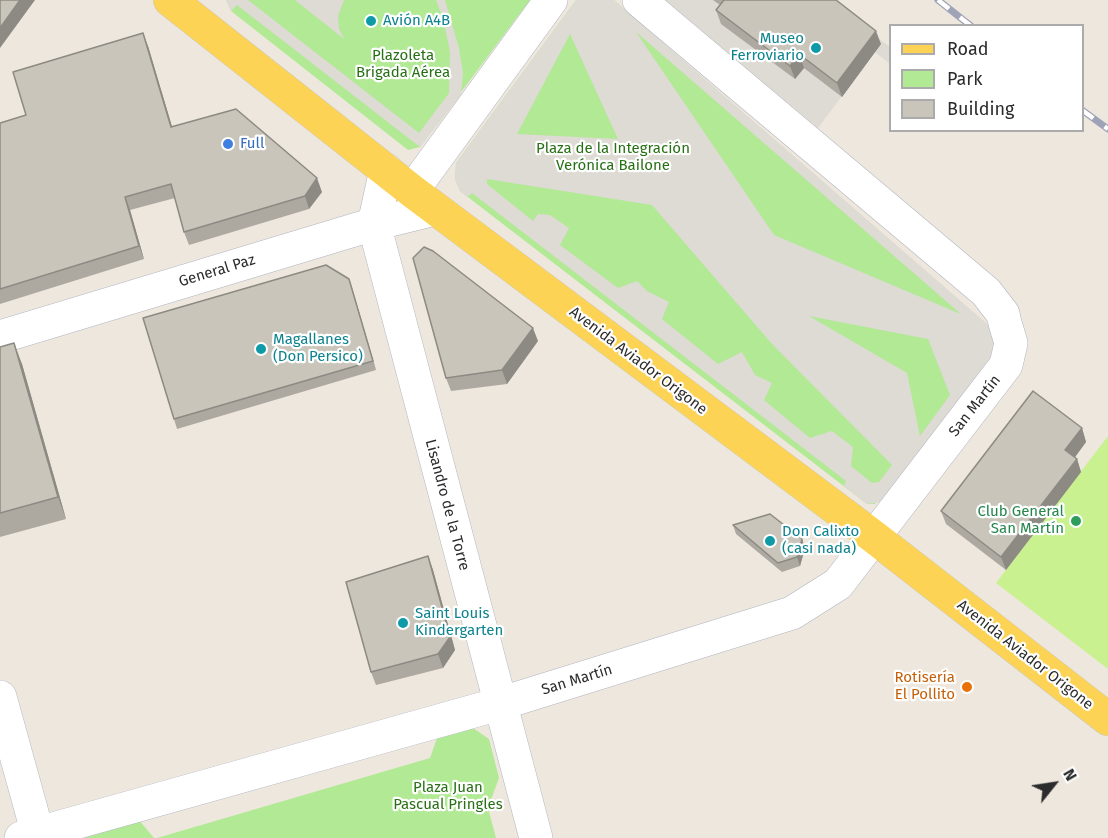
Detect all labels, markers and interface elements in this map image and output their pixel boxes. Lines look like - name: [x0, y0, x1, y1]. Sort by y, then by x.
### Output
- place label: Avión A4B: [383, 12, 450, 30]
- marker: Avión A4B: [364, 14, 378, 28]
- legend: [889, 24, 1084, 132]
- place label: Museo Ferroviario: [731, 30, 804, 65]
- text: Road: [947, 38, 989, 60]
- marker: Museo Ferroviario: [809, 41, 823, 55]
- park label: Plazoleta Brigada Aérea: [356, 47, 450, 82]
- text: Park: [947, 68, 982, 90]
- text: Building: [947, 98, 1014, 120]
- place label: Full: [240, 135, 264, 153]
- marker: Full: [221, 137, 235, 151]
- park label: Plaza de la Integración Verónica Bailone: [536, 140, 690, 175]
- street label: General Paz: [177, 251, 257, 291]
- street label: Avenida Aviador Origone: [566, 303, 710, 419]
- place label: Magallanes (Don Persico): [273, 331, 363, 366]
- marker: Magallanes (Don Persico): [254, 342, 268, 356]
- street label: San Martín: [945, 372, 1005, 440]
- street label: Lisandro de la Torre: [421, 437, 473, 573]
- place label: Club General San Martín: [977, 503, 1064, 538]
- marker: Club General San Martín: [1069, 514, 1083, 528]
- place label: Don Calixto (casi nada): [782, 523, 859, 558]
- marker: Don Calixto (casi nada): [763, 534, 777, 548]
- street label: Avenida Aviador Origone: [953, 596, 1097, 714]
- place label: Saint Louis Kindergarten: [415, 605, 503, 640]
- marker: Saint Louis Kindergarten: [396, 616, 410, 630]
- street label: San Martín: [539, 661, 615, 699]
- place label: Rotisería El Pollito: [894, 669, 955, 704]
- marker: Rotisería El Pollito: [960, 680, 974, 694]
- north arrow: [1024, 754, 1084, 814]
- text: N: [1059, 765, 1081, 784]
- park label: Plaza Juan Pascual Pringles: [393, 779, 503, 814]

